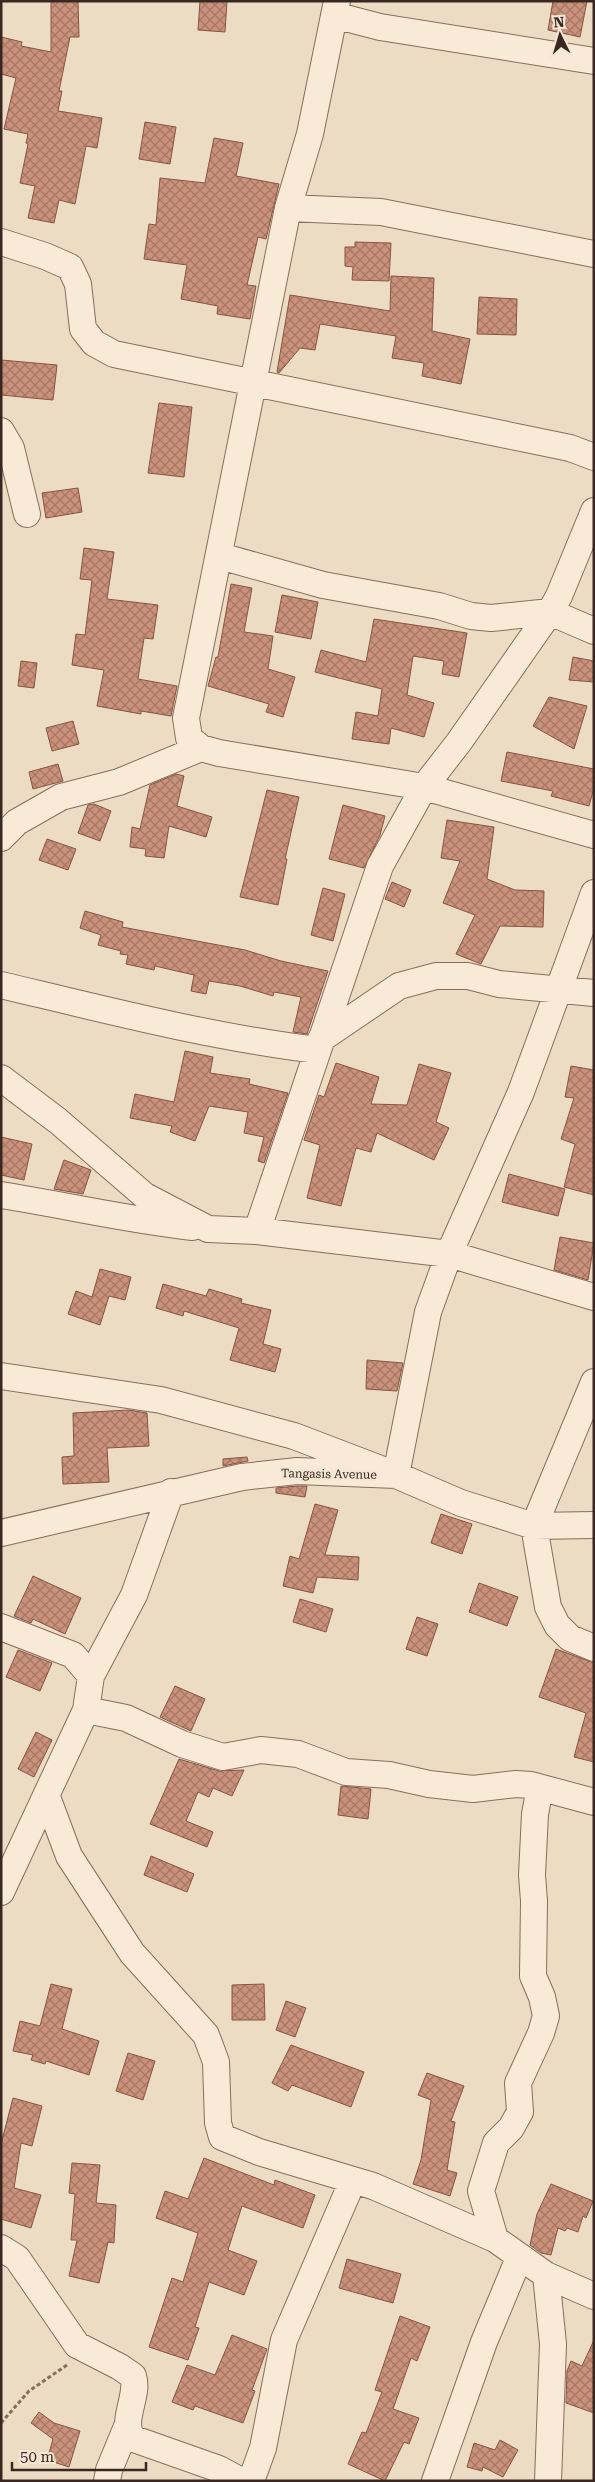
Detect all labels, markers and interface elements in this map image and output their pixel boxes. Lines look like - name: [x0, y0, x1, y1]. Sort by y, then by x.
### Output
- north arrow: [535, 10, 585, 60]
- text: N: [553, 14, 565, 30]
- street label: Tangasis Avenue: [281, 1466, 378, 1482]
- scale bar: [12, 2440, 146, 2472]
- text: 50 m: [20, 2448, 55, 2466]

